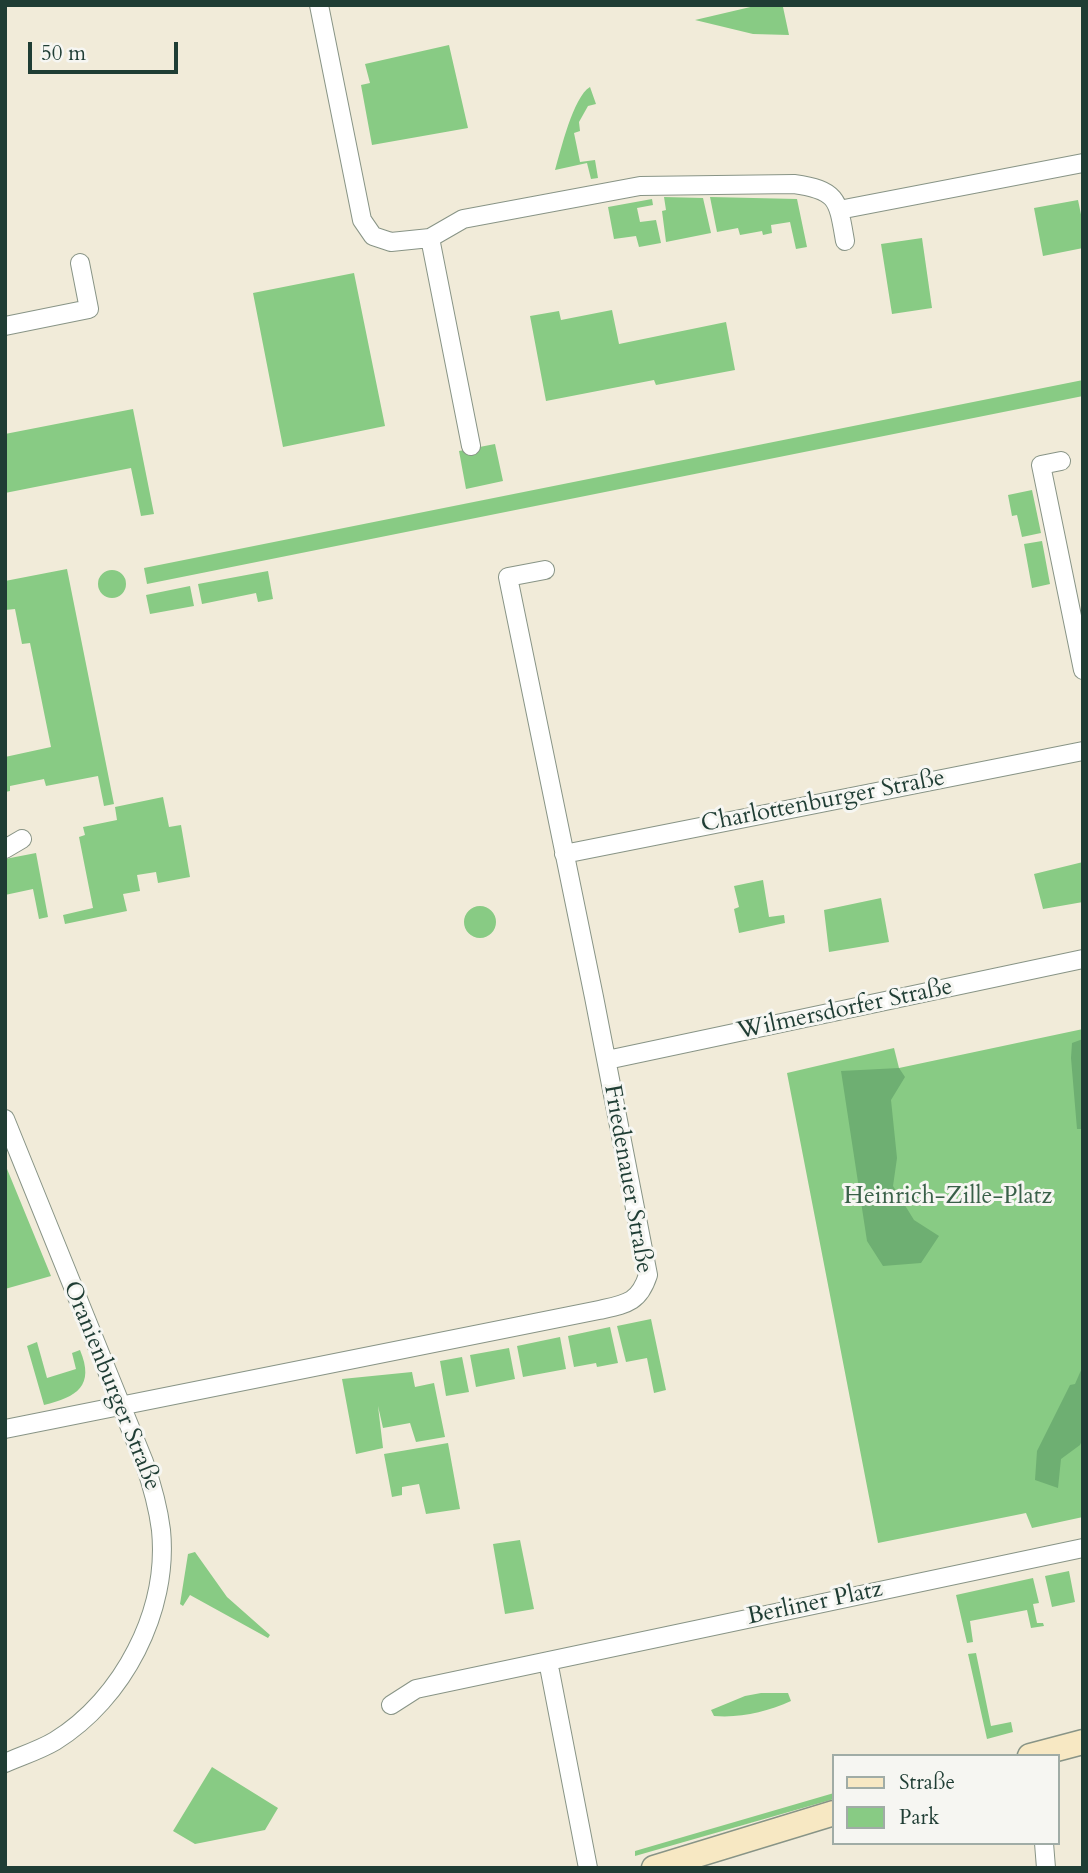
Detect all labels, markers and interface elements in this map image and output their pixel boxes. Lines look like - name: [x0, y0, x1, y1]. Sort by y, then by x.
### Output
- scale bar: [32, 28, 182, 72]
- text: 50 m: [41, 39, 86, 68]
- street label: Charlottenburger Straße: [699, 764, 947, 840]
- street label: Wilmersdorfer Straße: [735, 973, 955, 1047]
- street label: Friedenauer Straße: [596, 1082, 658, 1276]
- park label: Heinrich-Zille-Platz: [844, 1183, 1052, 1211]
- street label: Oranienburger Straße: [56, 1277, 166, 1495]
- street label: Berliner Platz: [745, 1576, 885, 1632]
- legend: [832, 1754, 1060, 1845]
- text: Straße: [899, 1768, 955, 1797]
- text: Park: [899, 1803, 939, 1832]

